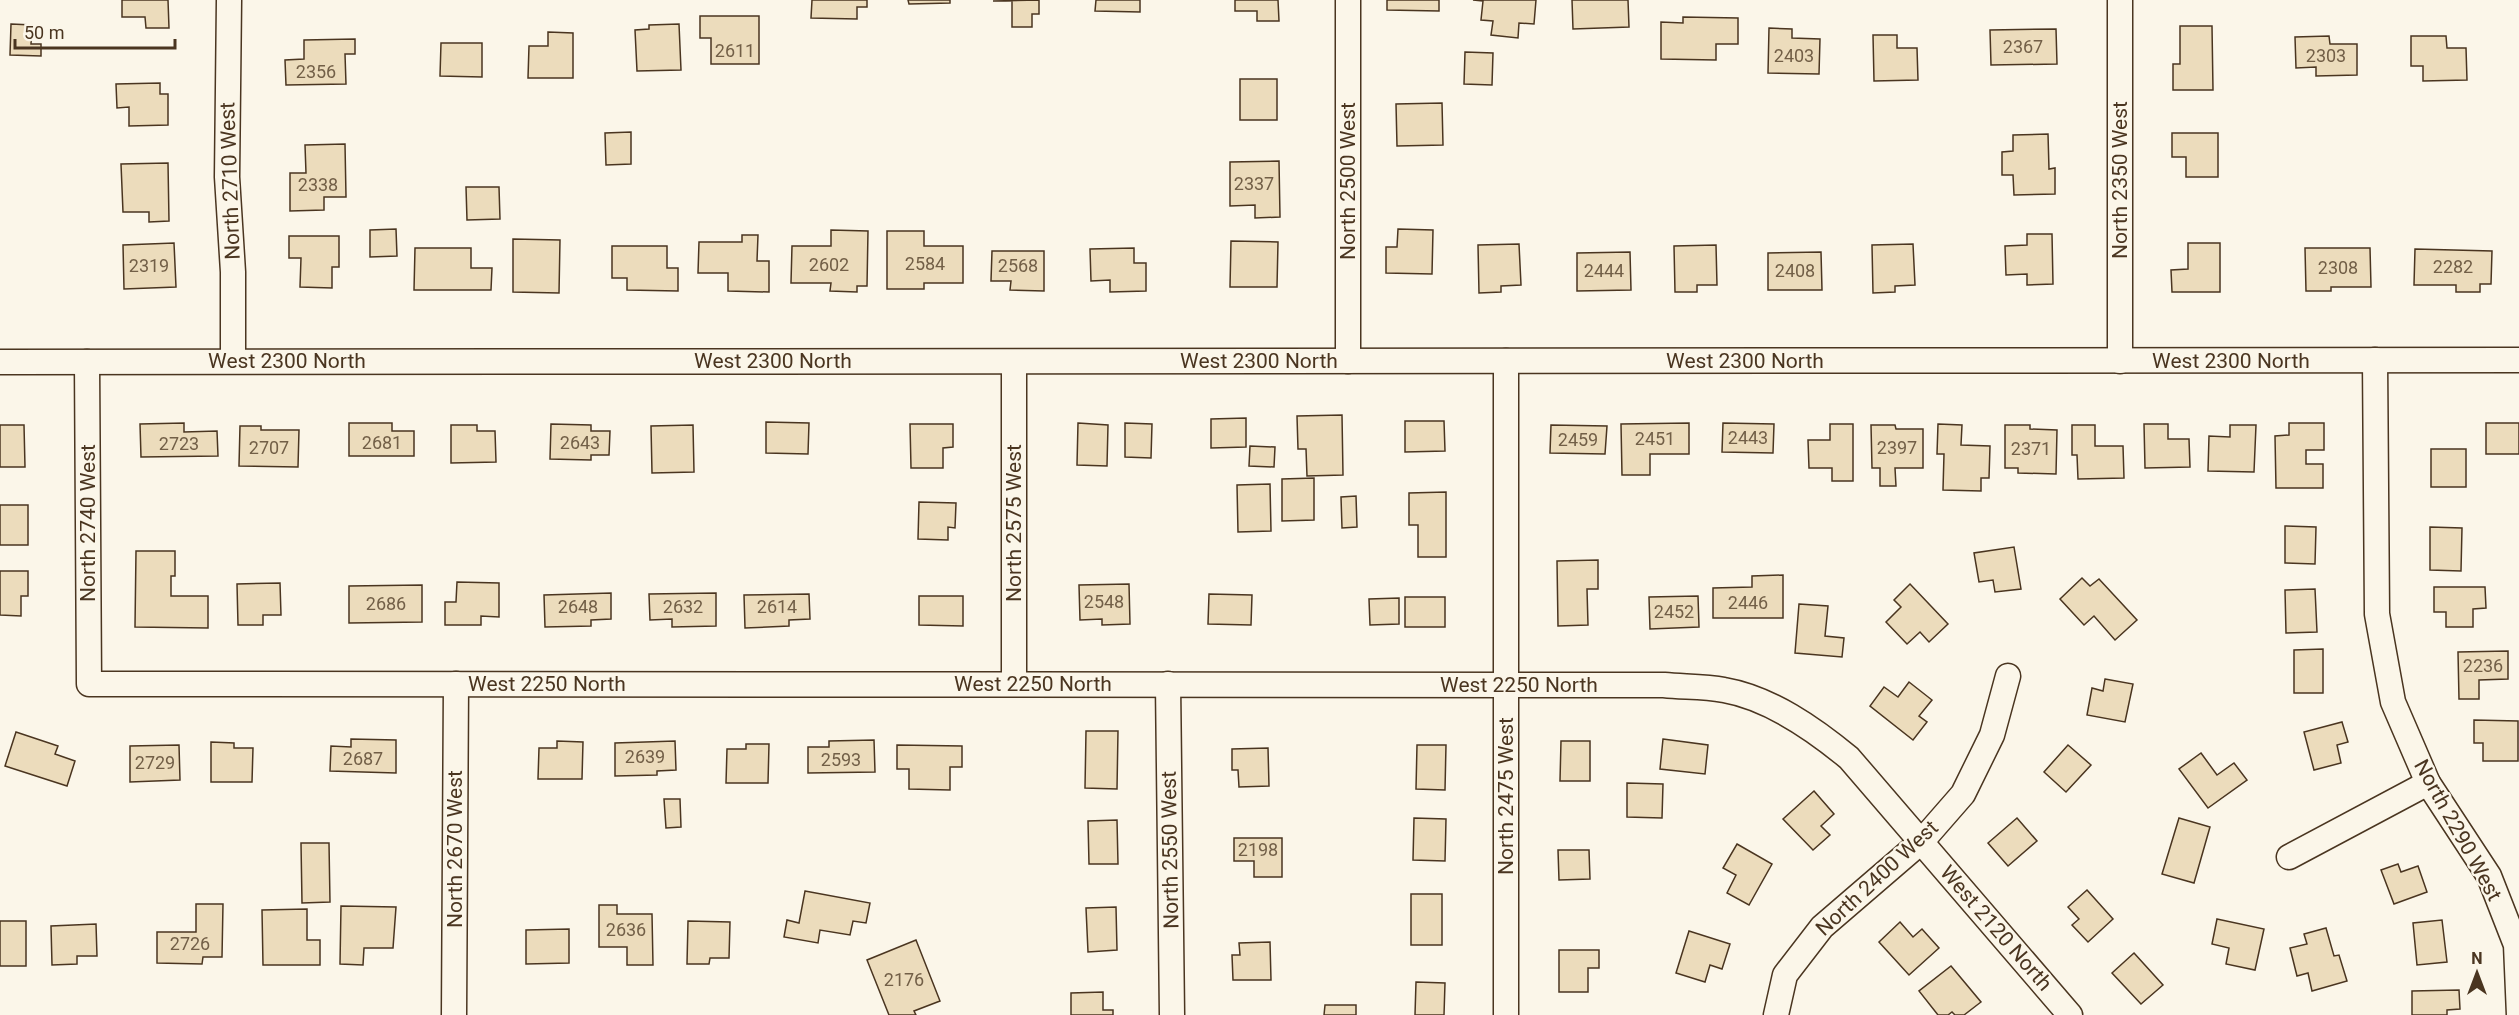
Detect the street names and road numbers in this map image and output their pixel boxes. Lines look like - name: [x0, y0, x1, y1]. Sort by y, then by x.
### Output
- street label: North 2350 West: [2108, 101, 2132, 259]
- street label: North 2710 West: [215, 102, 245, 260]
- street label: North 2500 West: [1336, 102, 1360, 260]
- street label: West 2300 North: [208, 349, 366, 373]
- street label: West 2300 North: [694, 349, 852, 373]
- street label: West 2300 North: [1180, 349, 1338, 373]
- street label: West 2300 North: [1666, 349, 1824, 373]
- street label: West 2300 North: [2152, 349, 2310, 373]
- street label: North 2740 West: [76, 444, 100, 602]
- street label: North 2575 West: [1002, 444, 1026, 602]
- street label: West 2250 North: [468, 672, 626, 696]
- street label: West 2250 North: [954, 672, 1112, 696]
- street label: West 2250 North: [1440, 673, 1598, 697]
- street label: North 2475 West: [1494, 717, 1518, 875]
- street label: North 2290 West: [2409, 755, 2507, 905]
- street label: North 2670 West: [443, 770, 467, 928]
- street label: North 2550 West: [1157, 771, 1183, 929]
- street label: North 2400 West: [1811, 815, 1943, 941]
- street label: West 2120 North: [1935, 861, 2057, 995]

